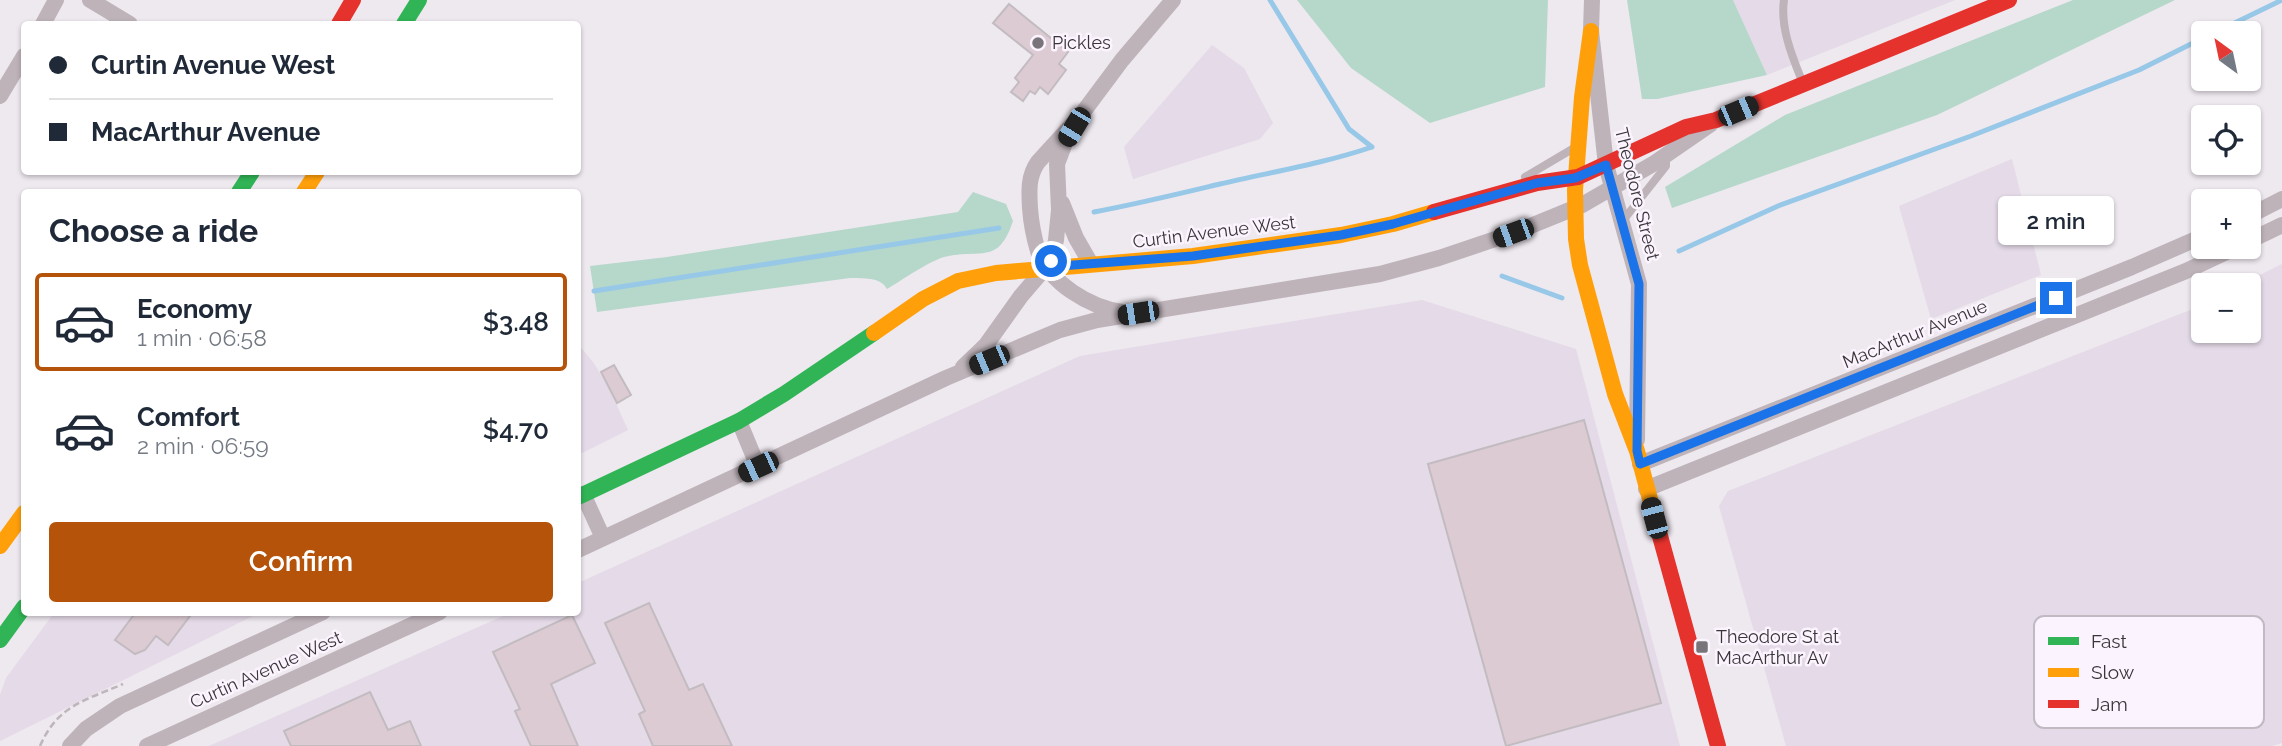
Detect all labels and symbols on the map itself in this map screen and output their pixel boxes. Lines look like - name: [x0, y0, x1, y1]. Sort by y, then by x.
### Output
- north arrow: [2191, 21, 2261, 91]
- place label: Pickles: [1052, 32, 1111, 53]
- marker: Pickles: [1030, 35, 1046, 51]
- car: [1715, 93, 1762, 129]
- car: [1055, 104, 1094, 150]
- street label: Theodore Street: [1611, 125, 1664, 262]
- callout: 2 min: [1998, 196, 2114, 246]
- street label: Curtin Avenue West: [1131, 211, 1297, 252]
- car: [1490, 216, 1537, 250]
- route start: [1035, 245, 1067, 277]
- route end: [2040, 282, 2072, 314]
- street label: MacArthur Avenue: [1839, 295, 1991, 372]
- car: [1116, 299, 1161, 327]
- car: [966, 342, 1013, 378]
- car: [735, 449, 782, 485]
- car: [1639, 495, 1670, 541]
- legend: [2034, 616, 2264, 728]
- place label: Theodore St at MacArthur Av: [1716, 626, 1839, 668]
- street label: Curtin Avenue West: [187, 627, 345, 712]
- text: Fast: [2091, 630, 2127, 652]
- marker: Theodore St at MacArthur Av: [1694, 639, 1710, 655]
- text: Slow: [2091, 661, 2135, 683]
- text: Jam: [2091, 693, 2128, 715]

